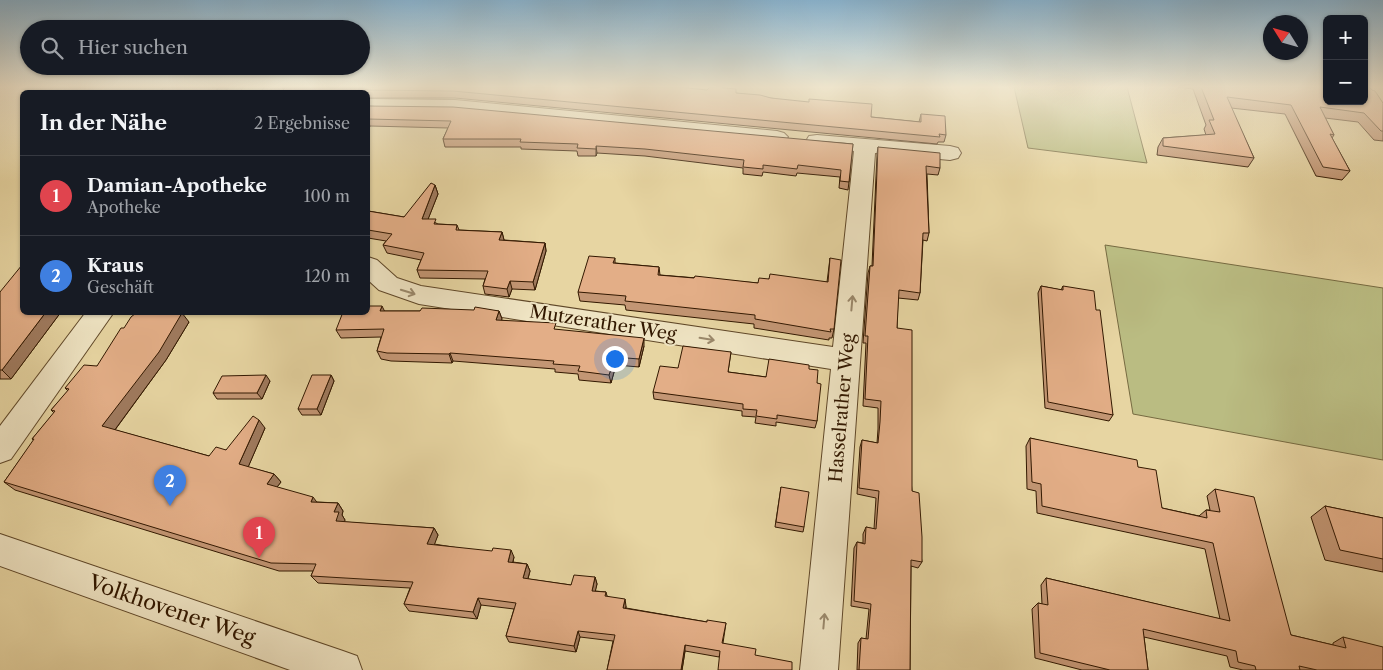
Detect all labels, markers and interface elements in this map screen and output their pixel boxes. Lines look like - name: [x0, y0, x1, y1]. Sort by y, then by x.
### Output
- north arrow: [1263, 15, 1308, 60]
- map controls: [1323, 15, 1368, 105]
- button: +: [1323, 15, 1368, 60]
- search box: [20, 20, 370, 75]
- icon: search: [38, 34, 66, 62]
- text: Hier suchen: [78, 36, 188, 59]
- button: −: [1323, 60, 1368, 105]
- text: In der Nähe: [40, 110, 167, 135]
- text: 2 Ergebnisse: [254, 113, 350, 133]
- text: Damian-Apotheke: [87, 174, 267, 197]
- text: 1: [52, 186, 60, 206]
- text: 100 m: [304, 186, 350, 206]
- text: Apotheke: [87, 197, 161, 217]
- text: Kraus: [87, 254, 144, 277]
- text: 2: [51, 266, 61, 286]
- text: 120 m: [305, 266, 350, 286]
- text: Geschäft: [87, 277, 154, 297]
- one-way arrow: [400, 287, 416, 297]
- one-way arrow: [847, 295, 856, 311]
- street label: Mutzerather Weg: [528, 301, 679, 346]
- street label: Hasselrather Weg: [825, 332, 860, 484]
- one-way arrow: [698, 334, 714, 344]
- your location: [602, 346, 628, 372]
- pin: 2: [154, 465, 186, 506]
- pin: 1: [243, 517, 275, 558]
- street label: Volkhovener Weg: [85, 569, 260, 650]
- one-way arrow: [819, 614, 828, 630]

